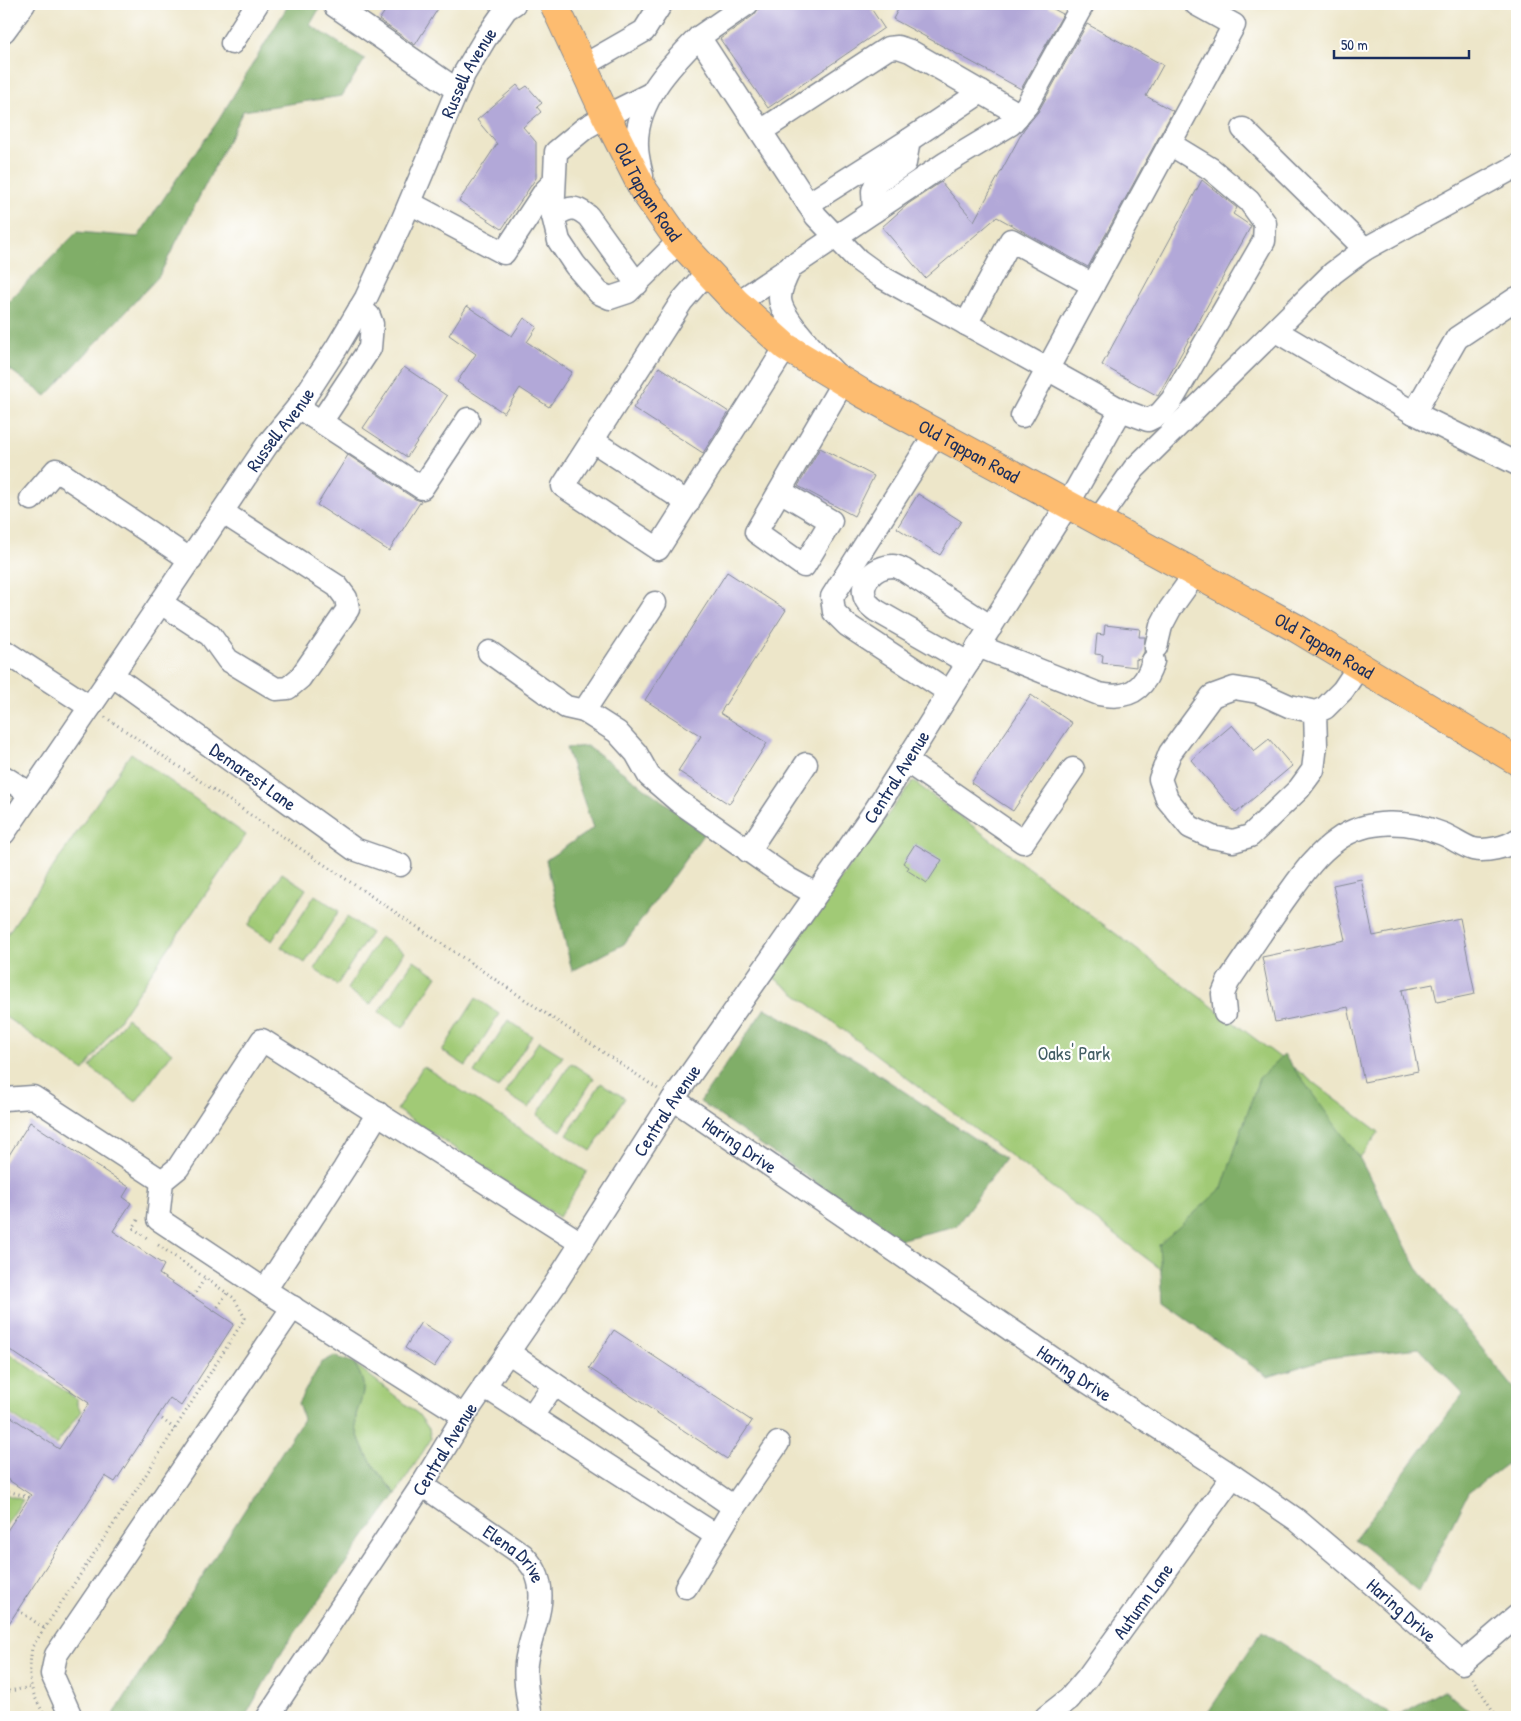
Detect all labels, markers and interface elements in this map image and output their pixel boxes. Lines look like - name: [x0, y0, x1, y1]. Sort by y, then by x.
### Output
- street label: Russell Avenue: [434, 21, 503, 122]
- scale bar: [1334, 28, 1468, 60]
- text: 50 m: [1341, 34, 1368, 55]
- street label: Old Tappan Road: [608, 137, 688, 247]
- street label: Russell Avenue: [240, 382, 321, 477]
- street label: Old Tappan Road: [914, 413, 1025, 489]
- street label: Old Tappan Road: [1270, 606, 1380, 685]
- street label: Central Avenue: [857, 725, 936, 829]
- street label: Demarest Lane: [205, 737, 302, 817]
- park label: Oaks' Park: [1038, 1040, 1110, 1066]
- street label: Central Avenue: [627, 1059, 707, 1161]
- street label: Haring Drive: [697, 1110, 783, 1180]
- street label: Haring Drive: [1032, 1338, 1117, 1408]
- street label: Central Avenue: [406, 1396, 483, 1501]
- street label: Elena Drive: [478, 1518, 552, 1586]
- street label: Autumn Lane: [1107, 1557, 1179, 1644]
- street label: Haring Drive: [1361, 1572, 1443, 1648]

